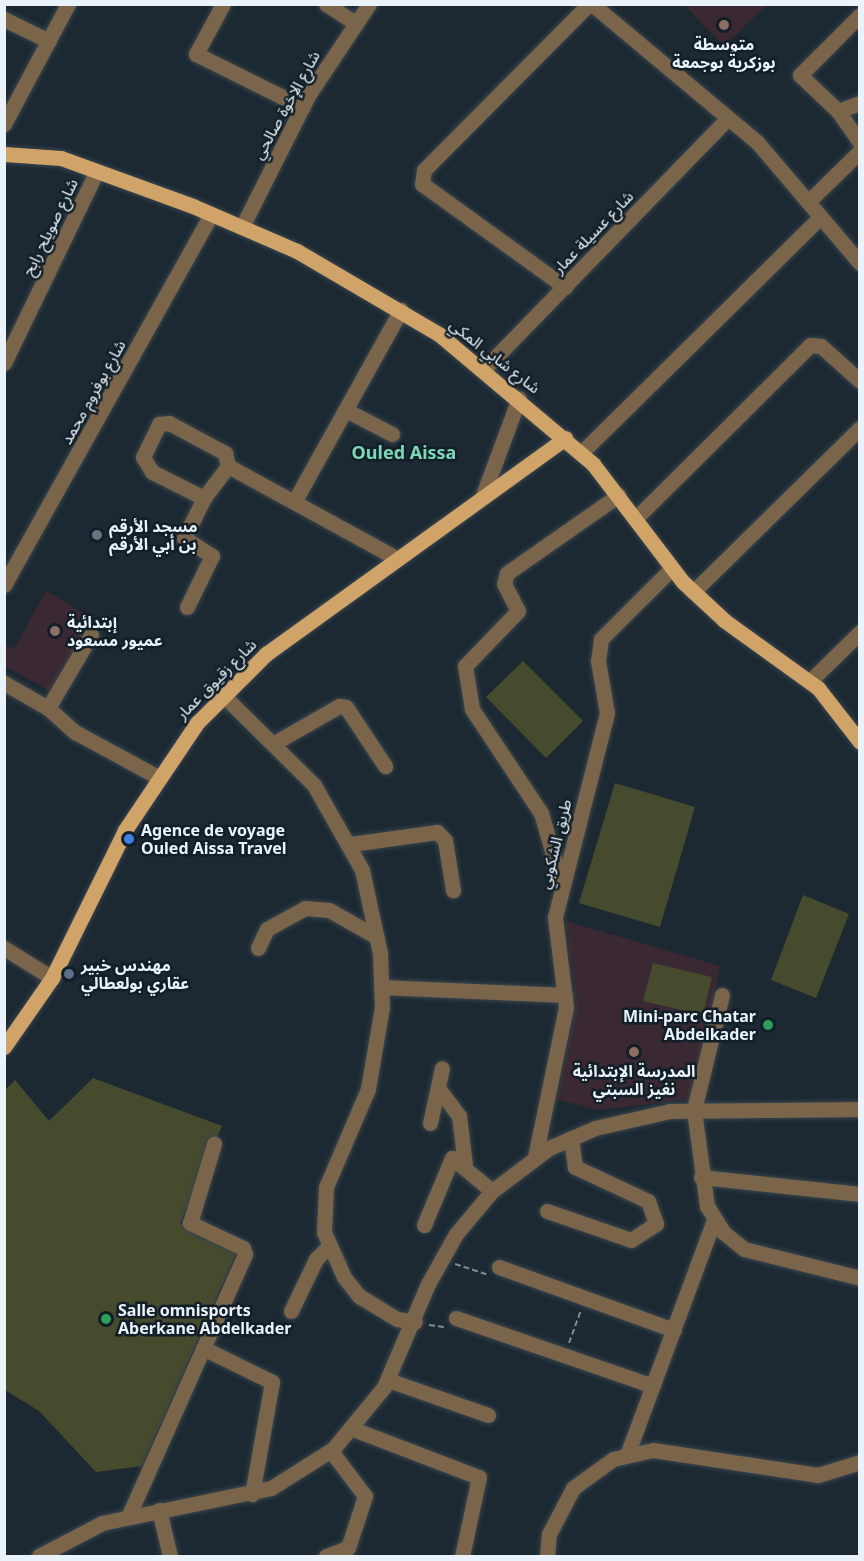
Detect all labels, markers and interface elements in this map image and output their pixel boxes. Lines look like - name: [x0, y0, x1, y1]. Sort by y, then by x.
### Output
- marker: متوسطة بوزكرية بوجمعة: [717, 18, 731, 32]
- place label: متوسطة بوزكرية بوجمعة: [672, 34, 776, 72]
- street label: شارع الإخوة صالحي: [248, 47, 324, 163]
- street label: شارع صويلح رابح: [18, 175, 82, 279]
- street label: شارع عسيلة عمار: [549, 187, 637, 277]
- street label: شارع شابي المكي: [446, 315, 544, 397]
- street label: شارع بوفروم محمد: [56, 337, 130, 447]
- district label: Ouled Aissa: [352, 441, 456, 463]
- place label: مسجد الأرقم بن أبي الأرقم: [109, 516, 198, 554]
- marker: مسجد الأرقم بن أبي الأرقم: [90, 528, 104, 542]
- place label: إبتدائية عميور مسعود: [67, 612, 163, 650]
- marker: إبتدائية عميور مسعود: [48, 624, 62, 638]
- street label: شارع زقيوق عمار: [172, 635, 260, 723]
- street label: طريق الشكوبي: [535, 797, 575, 891]
- place label: Agence de voyage Ouled Aissa Travel: [141, 820, 287, 858]
- marker: Agence de voyage Ouled Aissa Travel: [122, 832, 136, 846]
- place label: مهندس خبير عقاري بولعطالي: [81, 955, 189, 993]
- marker: مهندس خبير عقاري بولعطالي: [62, 967, 76, 981]
- place label: Mini-parc Chatar Abdelkader: [623, 1006, 756, 1044]
- marker: Mini-parc Chatar Abdelkader: [761, 1018, 775, 1032]
- marker: المدرسة الإبتدائية نغيز السبتي: [627, 1045, 641, 1059]
- place label: المدرسة الإبتدائية نغيز السبتي: [573, 1061, 695, 1099]
- place label: Salle omnisports Aberkane Abdelkader: [118, 1300, 291, 1338]
- marker: Salle omnisports Aberkane Abdelkader: [99, 1312, 113, 1326]

